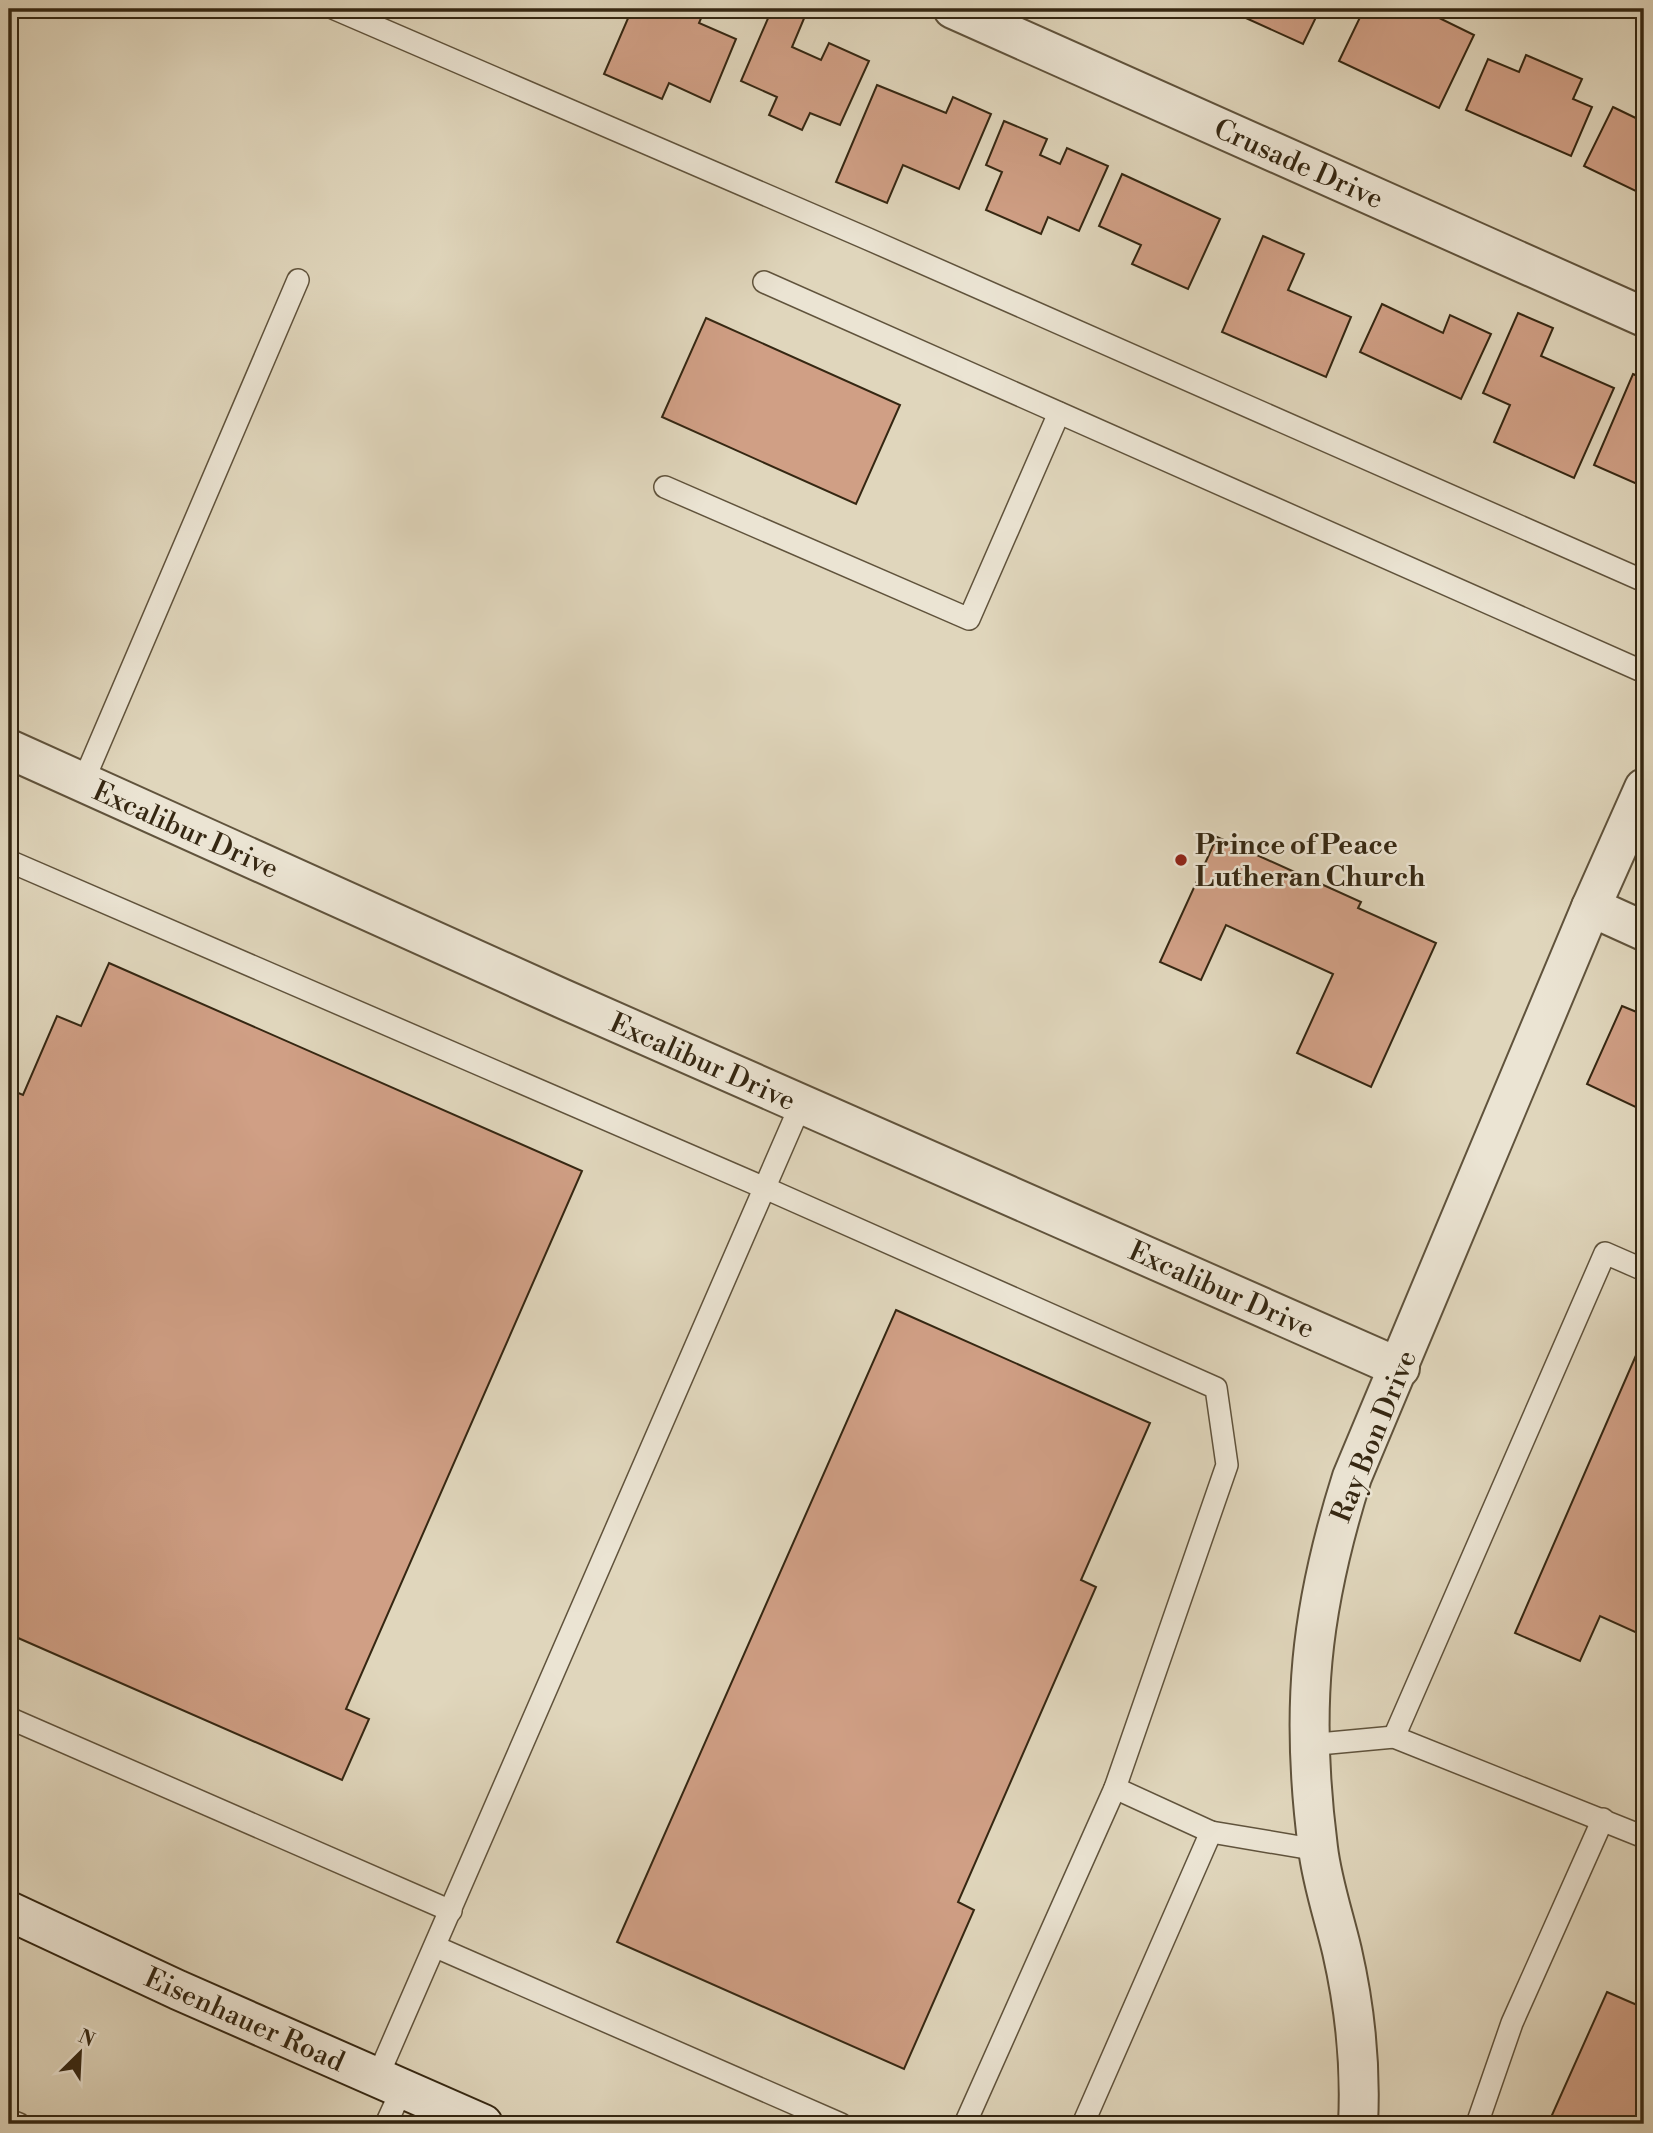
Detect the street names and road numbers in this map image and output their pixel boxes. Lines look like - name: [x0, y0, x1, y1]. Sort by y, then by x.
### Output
- street label: Crusade Drive: [1208, 111, 1388, 217]
- street label: Excalibur Drive: [87, 774, 284, 887]
- street label: Excalibur Drive: [604, 1006, 801, 1119]
- street label: Excalibur Drive: [1123, 1234, 1320, 1347]
- street label: Ray Bon Drive: [1324, 1345, 1425, 1528]
- street label: Eisenhauer Road: [139, 1961, 350, 2080]

